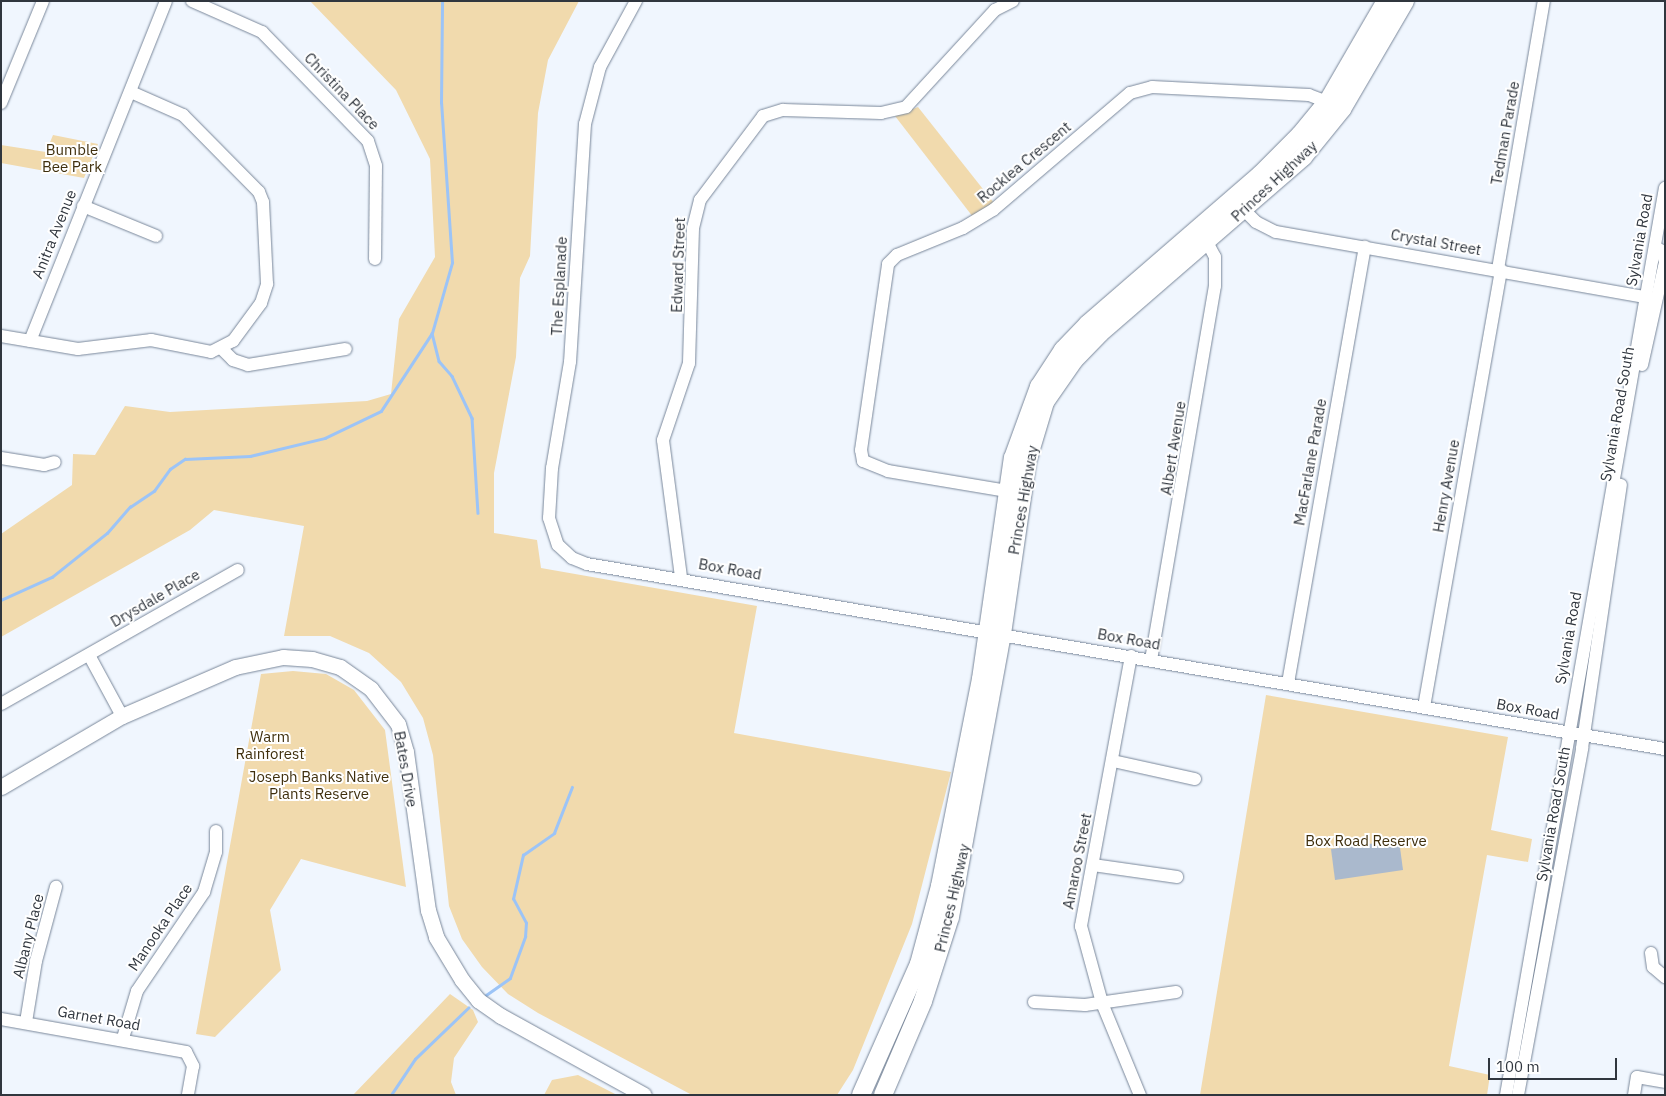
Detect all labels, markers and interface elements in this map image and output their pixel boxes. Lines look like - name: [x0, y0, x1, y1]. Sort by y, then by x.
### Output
- street label: Christina Place: [301, 49, 383, 133]
- street label: Tedman Parade: [1487, 80, 1523, 186]
- street label: Rocklea Crescent: [973, 118, 1075, 206]
- street label: Princes Highway: [1227, 137, 1321, 225]
- park label: Bumble Bee Park: [42, 140, 102, 175]
- street label: Anitra Avenue: [28, 187, 80, 281]
- street label: Sylvania Road: [1622, 192, 1656, 288]
- street label: Edward Street: [667, 217, 689, 313]
- street label: Crystal Street: [1389, 225, 1483, 259]
- street label: The Esplanade: [547, 236, 571, 336]
- street label: Sylvania Road South: [1596, 345, 1638, 483]
- street label: MacFarlane Parade: [1290, 397, 1330, 527]
- street label: Albert Avenue: [1157, 400, 1189, 496]
- street label: Henry Avenue: [1429, 438, 1463, 534]
- street label: Princes Highway: [1005, 444, 1041, 556]
- street label: Box Road: [697, 555, 763, 583]
- street label: Drysdale Place: [107, 565, 203, 631]
- street label: Sylvania Road: [1551, 590, 1585, 686]
- street label: Box Road: [1096, 625, 1162, 653]
- street label: Box Road: [1495, 695, 1561, 723]
- park label: Warm Rainforest: [235, 727, 305, 762]
- street label: Bates Drive: [390, 730, 422, 808]
- street label: Sylvania Road South: [1532, 745, 1574, 883]
- park label: Joseph Banks Native Plants Reserve: [249, 767, 389, 802]
- street label: Amaroo Street: [1059, 811, 1095, 911]
- park label: Box Road Reserve: [1305, 832, 1427, 850]
- street label: Princes Highway: [931, 842, 973, 954]
- street label: Manooka Place: [124, 880, 196, 974]
- street label: Albany Place: [9, 892, 47, 980]
- street label: Garnet Road: [56, 1002, 142, 1034]
- scale bar: [1491, 1048, 1620, 1080]
- text: 100 m: [1496, 1057, 1540, 1076]

